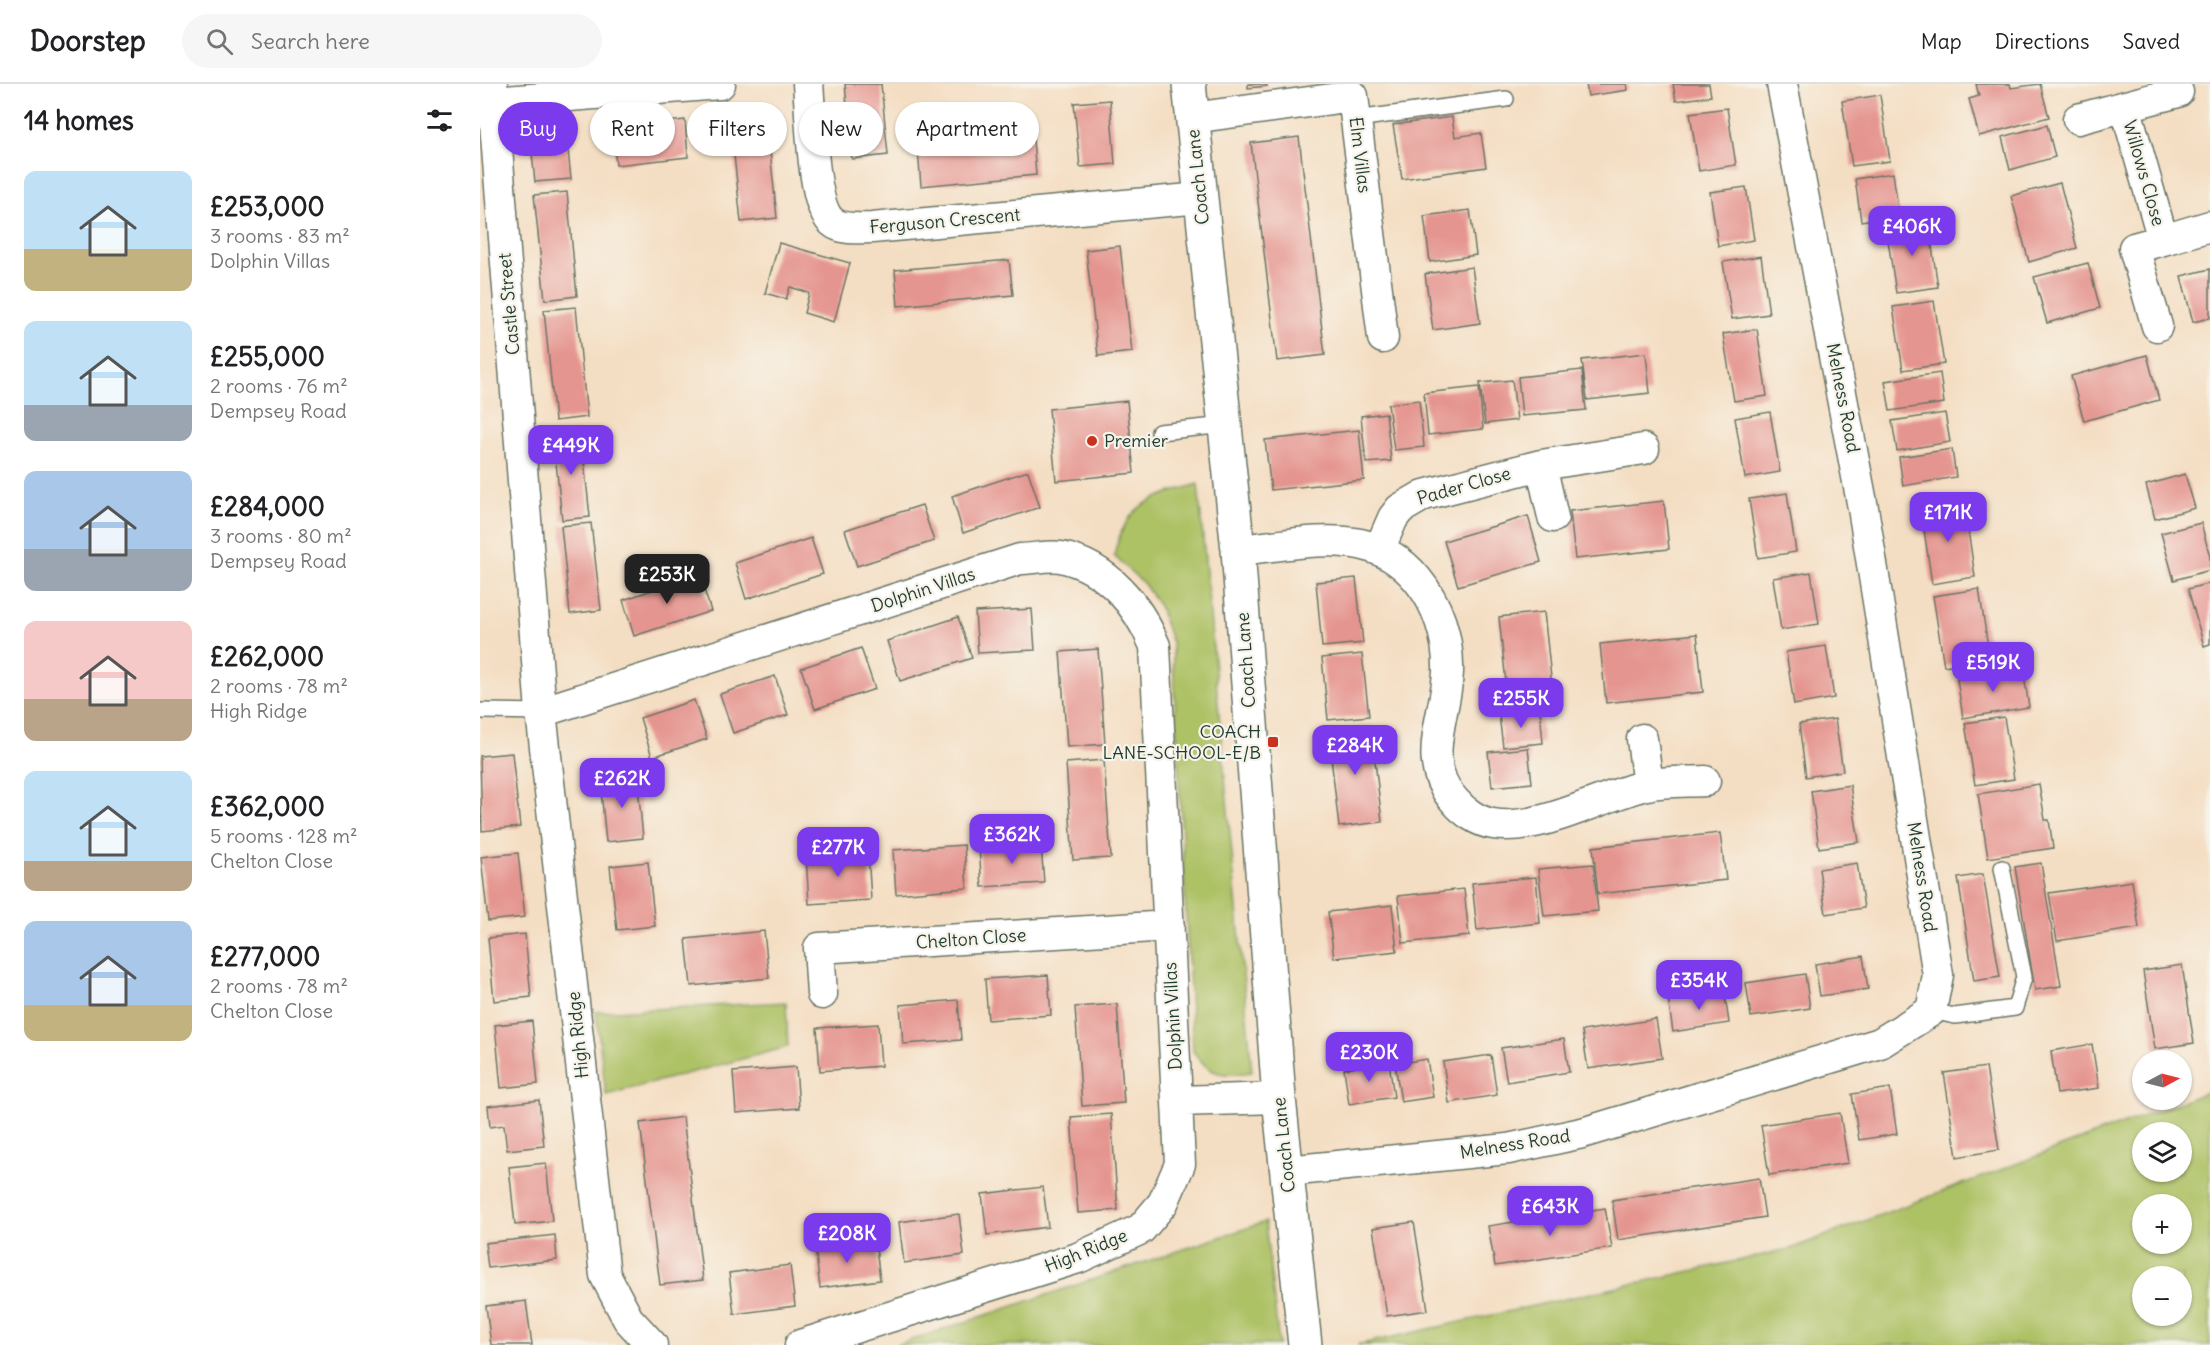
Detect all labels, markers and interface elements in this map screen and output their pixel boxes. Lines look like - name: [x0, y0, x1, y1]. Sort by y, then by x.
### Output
- search box: [182, 14, 602, 68]
- text: Doorstep: [30, 23, 146, 59]
- icon: search: [203, 25, 236, 58]
- text: Search here: [251, 27, 370, 55]
- text: Map: [1921, 28, 1962, 55]
- text: Directions: [1995, 28, 2089, 55]
- text: Saved: [2122, 28, 2180, 55]
- chip: Buy: [498, 102, 578, 156]
- chip: Rent: [590, 102, 675, 156]
- chip: Filters: [687, 102, 787, 156]
- chip: New: [799, 102, 883, 156]
- chip: Apartment: [895, 102, 1039, 156]
- text: 14 homes: [24, 104, 134, 137]
- icon: filters: [423, 104, 456, 137]
- street label: Elm Villas: [1344, 116, 1377, 194]
- street label: Willows Close: [2118, 117, 2171, 228]
- street label: Coach Lane: [1181, 128, 1214, 226]
- text: £253,000: [210, 190, 325, 223]
- icon: home: [72, 195, 144, 267]
- street label: Ferguson Crescent: [869, 202, 1021, 239]
- pin: £406K: [1870, 206, 1954, 257]
- text: £406K: [1882, 213, 1942, 238]
- text: 3 rooms · 83 m²: [210, 223, 350, 248]
- text: Dolphin Villas: [210, 248, 330, 273]
- street label: Castle Street: [493, 252, 524, 356]
- text: £255,000: [210, 340, 325, 373]
- street label: Melness Road: [1822, 341, 1865, 455]
- icon: home: [72, 345, 144, 417]
- text: 2 rooms · 76 m²: [210, 373, 348, 398]
- text: Dempsey Road: [210, 398, 347, 423]
- pin: £449K: [529, 425, 613, 476]
- place label: Premier: [1104, 429, 1169, 452]
- text: £449K: [542, 432, 600, 457]
- marker: Premier: [1085, 434, 1099, 448]
- street label: Pader Close: [1414, 461, 1513, 510]
- text: £284,000: [210, 490, 325, 523]
- pin: £171K: [1906, 492, 1990, 543]
- icon: home: [72, 495, 144, 567]
- text: £171K: [1924, 499, 1972, 524]
- text: 3 rooms · 80 m²: [210, 523, 352, 548]
- text: Dempsey Road: [210, 548, 347, 573]
- pin: £253K: [625, 554, 709, 605]
- text: £253K: [639, 561, 695, 586]
- street label: Dolphin Villas: [868, 562, 978, 617]
- street label: Coach Lane: [1231, 611, 1260, 709]
- text: £262,000: [210, 640, 324, 673]
- pin: £519K: [1951, 642, 2035, 693]
- icon: home: [72, 645, 144, 717]
- text: £519K: [1966, 649, 2020, 674]
- text: 2 rooms · 78 m²: [210, 673, 348, 698]
- pin: £255K: [1479, 678, 1563, 729]
- text: £255K: [1492, 685, 1550, 710]
- text: High Ridge: [210, 698, 307, 723]
- place label: COACH LANE-SCHOOL-E/B: [1102, 720, 1261, 764]
- pin: £284K: [1313, 725, 1397, 776]
- text: £284K: [1326, 732, 1384, 757]
- marker: COACH LANE-SCHOOL-E/B: [1266, 735, 1280, 749]
- pin: £262K: [580, 758, 664, 809]
- text: £262K: [594, 765, 650, 790]
- text: £362,000: [210, 790, 325, 823]
- icon: home: [72, 795, 144, 867]
- pin: £362K: [970, 814, 1054, 865]
- street label: Melness Road: [1902, 820, 1943, 934]
- text: £362K: [984, 821, 1040, 846]
- text: 5 rooms · 128 m²: [210, 823, 358, 848]
- pin: £277K: [796, 827, 880, 878]
- text: £277K: [811, 834, 865, 859]
- text: Chelton Close: [210, 848, 333, 873]
- street label: Chelton Close: [915, 923, 1027, 954]
- text: £277,000: [210, 940, 320, 973]
- icon: home: [72, 945, 144, 1017]
- pin: £354K: [1657, 960, 1741, 1011]
- street label: Dolphin Villas: [1158, 961, 1187, 1071]
- text: £354K: [1670, 967, 1728, 992]
- text: 2 rooms · 78 m²: [210, 973, 348, 998]
- street label: High Ridge: [561, 990, 594, 1080]
- text: Chelton Close: [210, 998, 333, 1023]
- pin: £230K: [1327, 1032, 1411, 1083]
- text: £230K: [1340, 1039, 1398, 1064]
- north arrow: [2132, 1050, 2192, 1110]
- map controls: [2132, 1050, 2192, 1326]
- street label: Coach Lane: [1267, 1096, 1300, 1194]
- button: layers: [2132, 1122, 2192, 1182]
- street label: Melness Road: [1458, 1123, 1572, 1164]
- pin: £643K: [1508, 1186, 1592, 1237]
- text: £643K: [1521, 1193, 1579, 1218]
- button: +: [2132, 1194, 2192, 1254]
- pin: £208K: [805, 1213, 889, 1264]
- text: £208K: [818, 1220, 876, 1245]
- street label: High Ridge: [1041, 1223, 1131, 1278]
- button: −: [2132, 1266, 2192, 1326]

